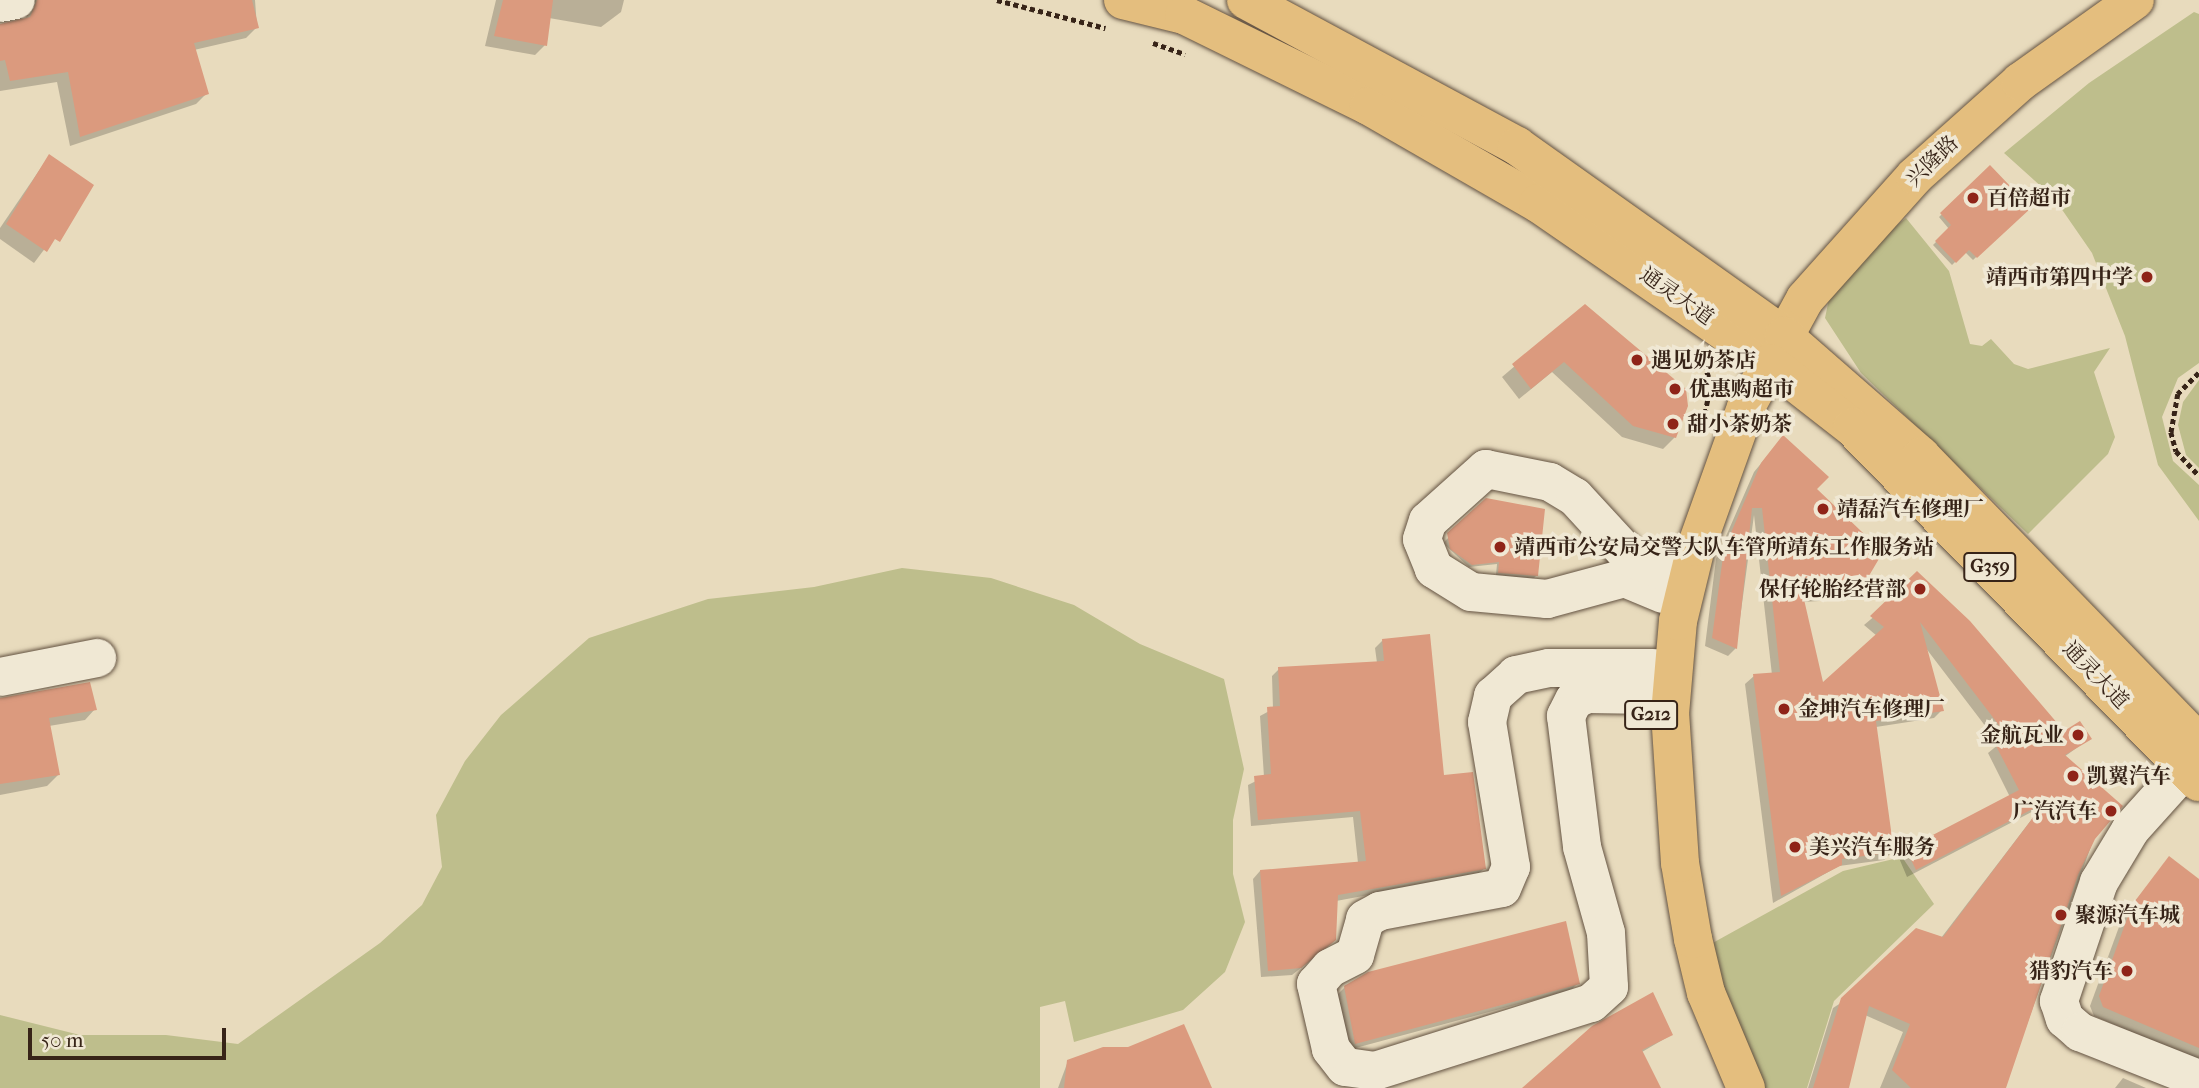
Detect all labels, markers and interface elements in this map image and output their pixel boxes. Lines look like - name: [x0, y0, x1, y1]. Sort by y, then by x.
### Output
- street label: 兴隆路: [1901, 130, 1963, 192]
- place label: 百倍超市: [1987, 185, 2071, 211]
- marker: 百倍超市: [1965, 190, 1981, 206]
- street label: 通灵大道: [1635, 262, 1719, 330]
- place label: 靖西市第四中学: [1986, 264, 2133, 290]
- marker: 靖西市第四中学: [2139, 269, 2155, 285]
- place label: 遇见奶茶店: [1651, 347, 1756, 373]
- marker: 遇见奶茶店: [1629, 352, 1645, 368]
- place label: 优惠购超市: [1689, 376, 1794, 402]
- marker: 优惠购超市: [1667, 381, 1683, 397]
- place label: 甜小茶奶茶: [1687, 411, 1792, 437]
- marker: 甜小茶奶茶: [1665, 416, 1681, 432]
- place label: 靖磊汽车修理厂: [1837, 496, 1984, 522]
- marker: 靖磊汽车修理厂: [1815, 501, 1831, 517]
- place label: 靖西市公安局交警大队车管所靖东工作服务站: [1514, 534, 1934, 560]
- marker: 靖西市公安局交警大队车管所靖东工作服务站: [1492, 539, 1508, 555]
- road number: G359: [1962, 552, 2018, 582]
- place label: 保仔轮胎经营部: [1759, 576, 1906, 602]
- marker: 保仔轮胎经营部: [1912, 581, 1928, 597]
- street label: 通灵大道: [2058, 636, 2134, 714]
- place label: 金坤汽车修理厂: [1798, 696, 1945, 722]
- road number: G212: [1623, 700, 1679, 730]
- marker: 金坤汽车修理厂: [1776, 701, 1792, 717]
- place label: 金航瓦业: [1980, 722, 2064, 748]
- marker: 金航瓦业: [2070, 727, 2086, 743]
- place label: 凯翼汽车: [2087, 763, 2171, 789]
- marker: 凯翼汽车: [2065, 768, 2081, 784]
- place label: 广汽汽车: [2013, 798, 2097, 824]
- marker: 广汽汽车: [2103, 803, 2119, 819]
- place label: 美兴汽车服务: [1809, 834, 1935, 860]
- marker: 美兴汽车服务: [1787, 839, 1803, 855]
- place label: 聚源汽车城: [2075, 902, 2180, 928]
- marker: 聚源汽车城: [2053, 907, 2069, 923]
- place label: 猎豹汽车: [2029, 958, 2113, 984]
- marker: 猎豹汽车: [2119, 963, 2135, 979]
- scale bar: [32, 1014, 229, 1058]
- text: 50 m: [41, 1028, 84, 1052]

